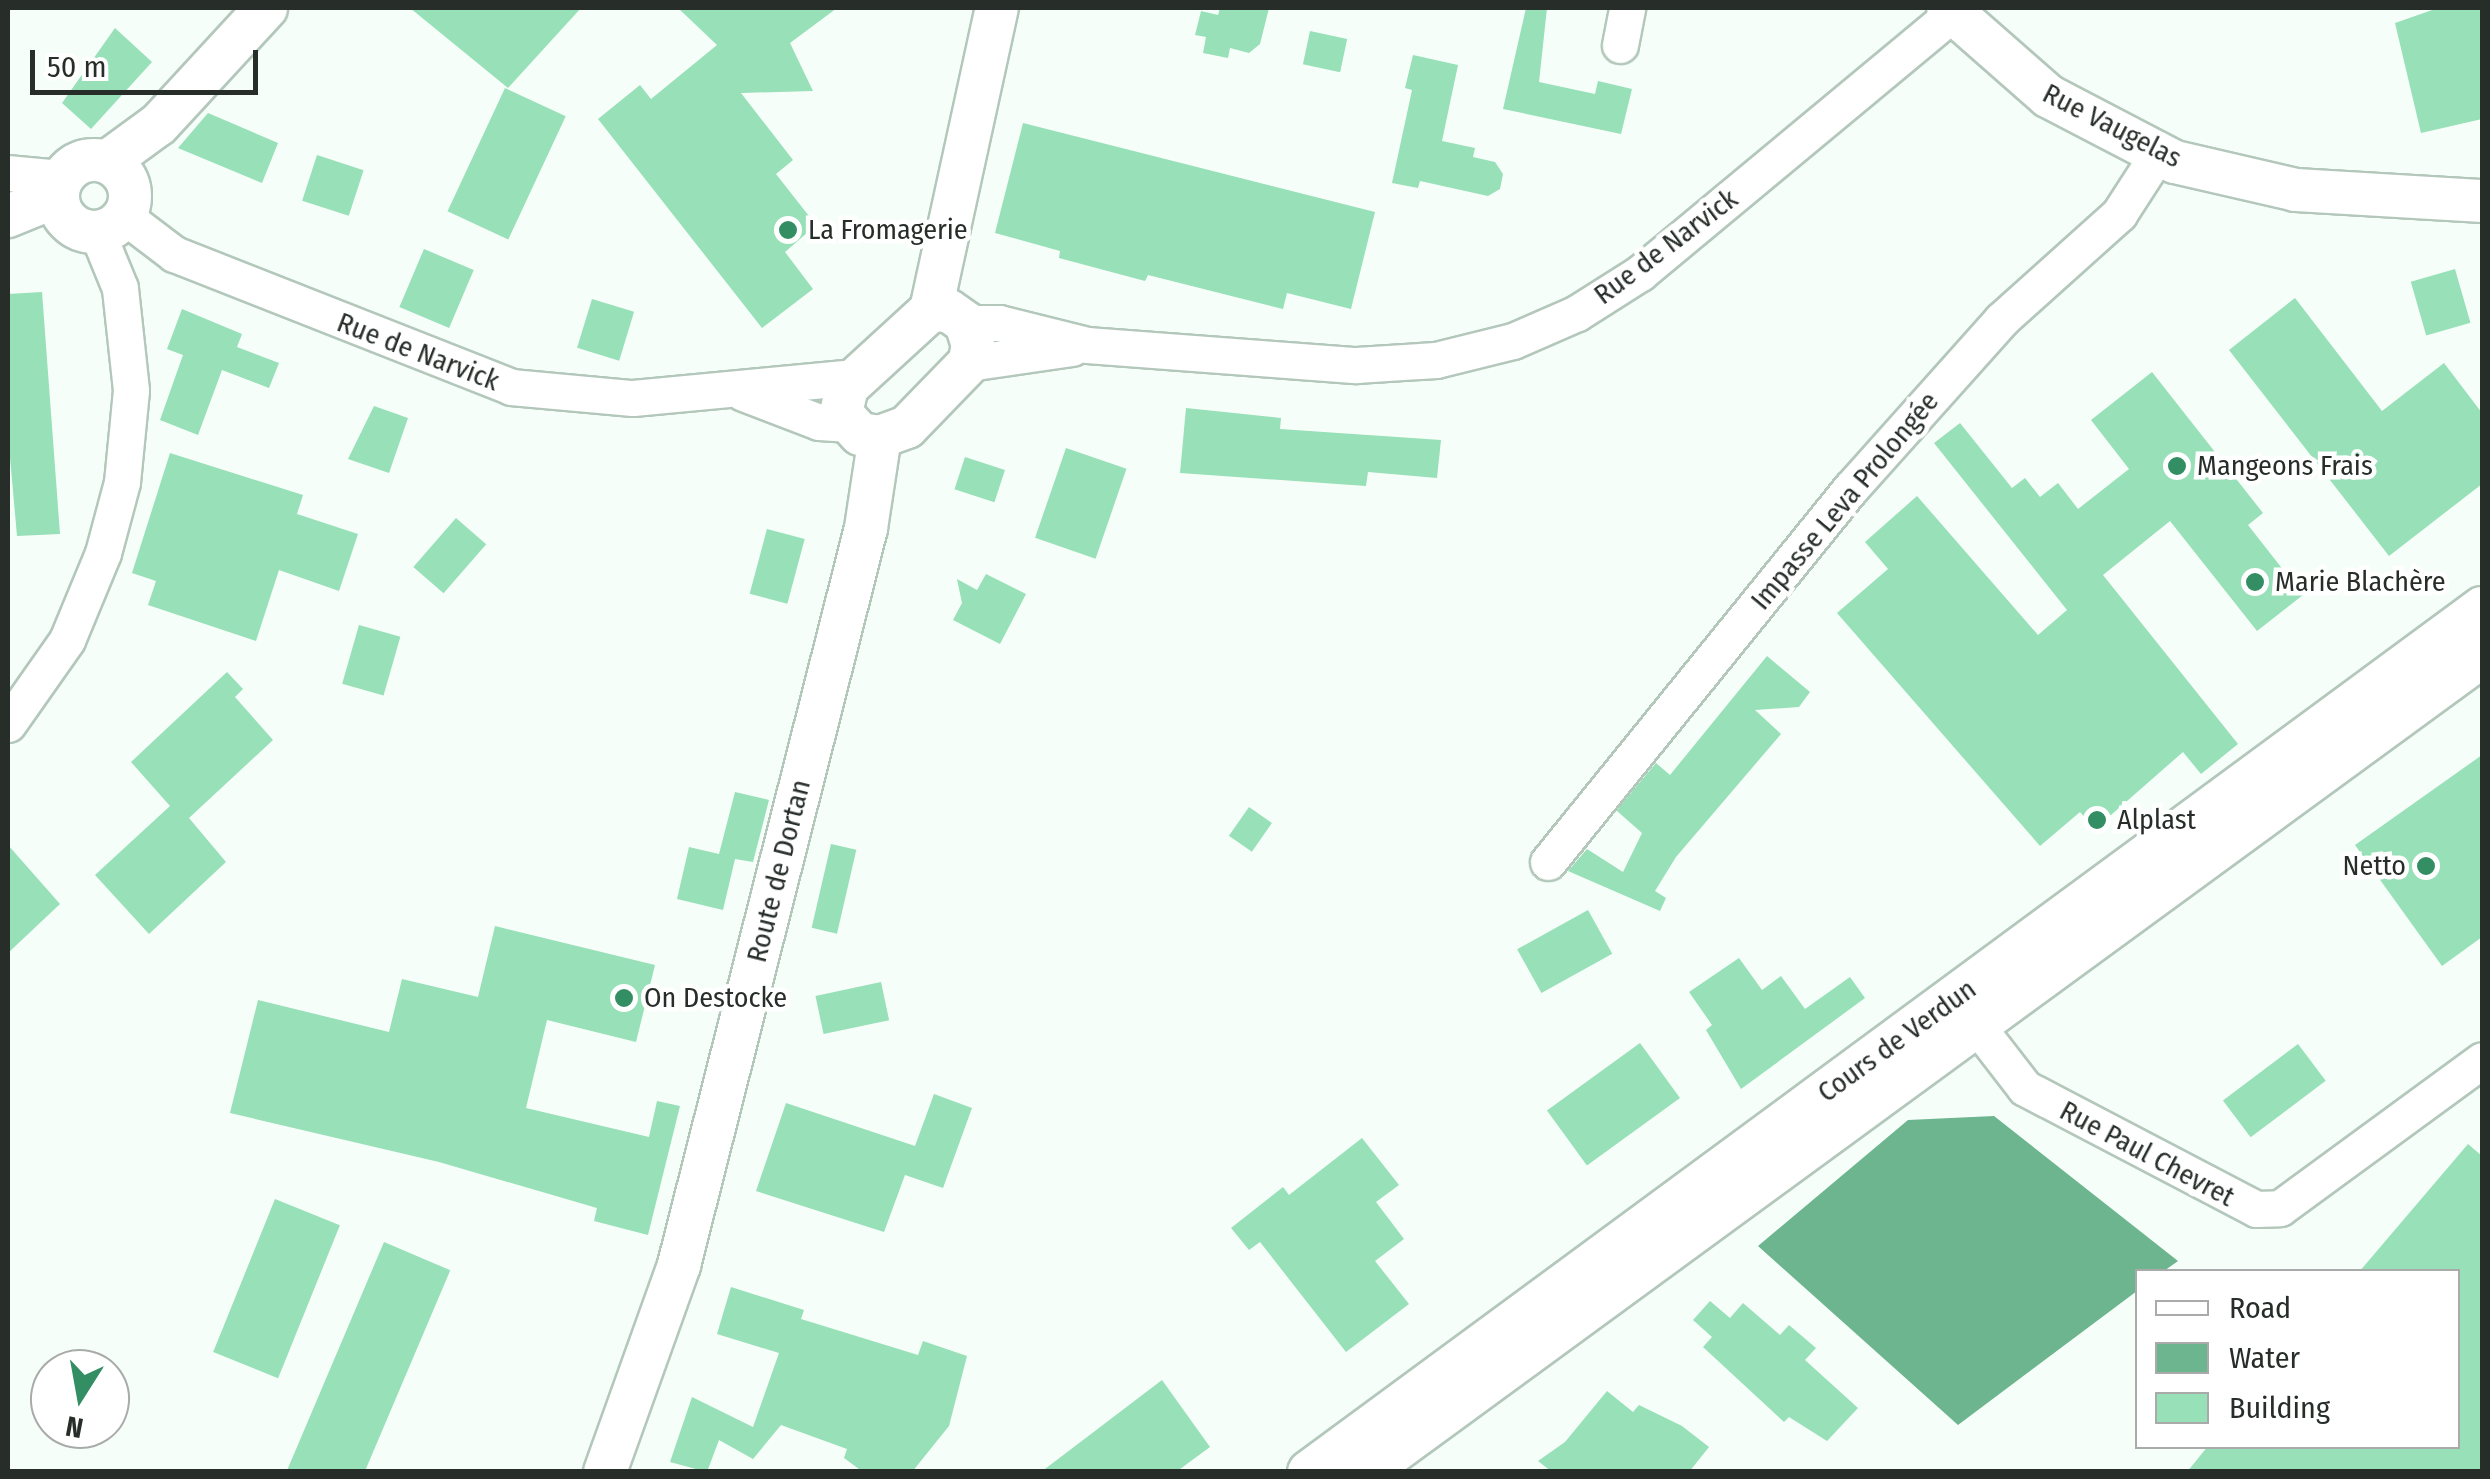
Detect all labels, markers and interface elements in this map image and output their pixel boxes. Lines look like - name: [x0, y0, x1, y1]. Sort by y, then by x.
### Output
- scale bar: [35, 30, 262, 92]
- text: 50 m: [47, 49, 107, 85]
- street label: Rue Vaugelas: [2037, 77, 2187, 175]
- street label: Rue de Narvick: [1588, 182, 1744, 312]
- place label: La Fromagerie: [808, 213, 968, 247]
- marker: La Fromagerie: [777, 219, 799, 241]
- street label: Rue de Narvick: [332, 306, 504, 398]
- street label: Impasse Leva Prolongée: [1744, 385, 1946, 617]
- place label: Mangeons Frais: [2197, 449, 2373, 483]
- marker: Mangeons Frais: [2166, 455, 2188, 477]
- place label: Marie Blachère: [2275, 565, 2446, 599]
- marker: Marie Blachère: [2244, 571, 2266, 593]
- street label: Route de Dortan: [740, 776, 818, 966]
- place label: Alplast: [2117, 803, 2196, 837]
- marker: Alplast: [2086, 809, 2108, 831]
- place label: Netto: [2343, 849, 2406, 883]
- marker: Netto: [2415, 855, 2437, 877]
- street label: Cours de Verdun: [1811, 972, 1983, 1110]
- place label: On Destocke: [644, 981, 787, 1015]
- marker: On Destocke: [613, 987, 635, 1009]
- street label: Rue Paul Chevret: [2054, 1094, 2240, 1214]
- legend: [2135, 1269, 2460, 1449]
- text: Road: [2229, 1290, 2291, 1326]
- text: Water: [2229, 1340, 2300, 1376]
- north arrow: [30, 1349, 130, 1449]
- text: Building: [2229, 1390, 2330, 1426]
- text: N: [63, 1409, 86, 1445]

